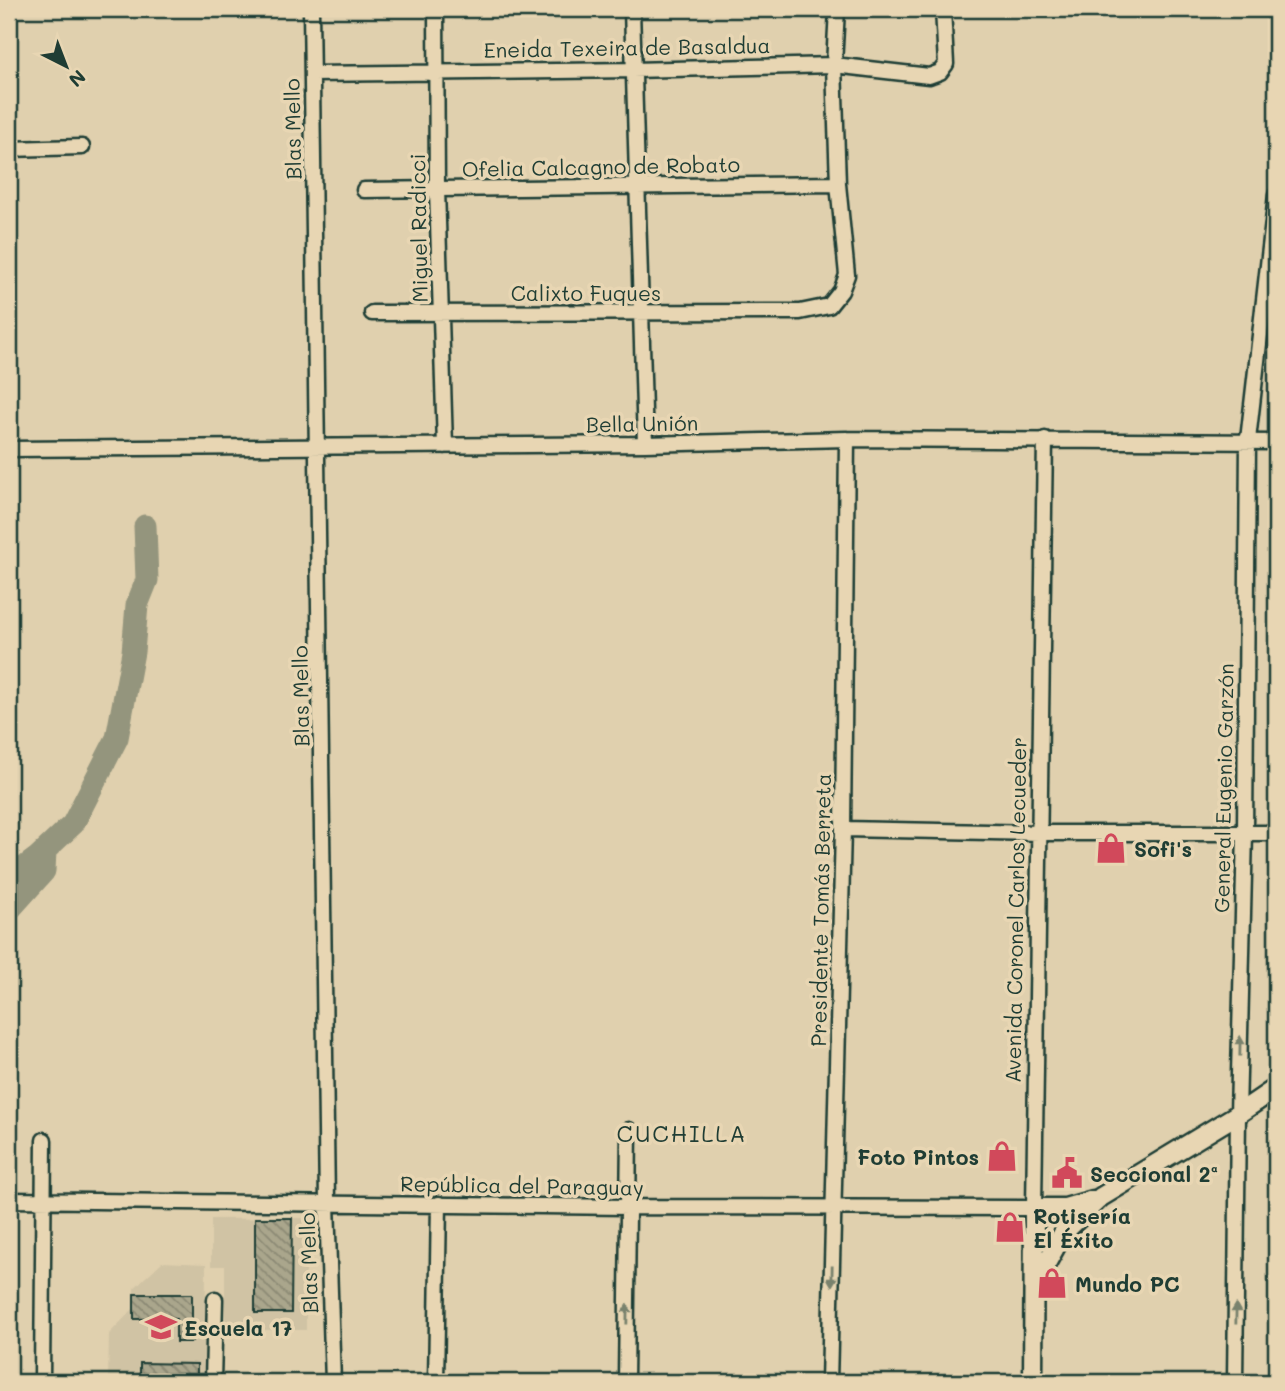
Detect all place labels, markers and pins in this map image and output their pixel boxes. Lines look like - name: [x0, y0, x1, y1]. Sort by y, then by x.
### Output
- shop icon: Sofi's: [1094, 831, 1128, 865]
- place label: Sofi's: [1134, 835, 1192, 862]
- shop icon: Foto Pintos: [985, 1139, 1019, 1173]
- place label: Foto Pintos: [857, 1143, 979, 1170]
- public building icon: Seccional 2ª: [1050, 1156, 1084, 1190]
- place label: Seccional 2ª: [1090, 1160, 1218, 1187]
- place label: Rotisería El Éxito: [1033, 1202, 1131, 1253]
- shop icon: Rotisería El Éxito: [993, 1210, 1027, 1244]
- shop icon: Mundo PC: [1035, 1266, 1069, 1300]
- place label: Mundo PC: [1075, 1270, 1180, 1297]
- school or university icon: Escuela 17: [144, 1310, 178, 1344]
- place label: Escuela 17: [184, 1314, 293, 1341]

